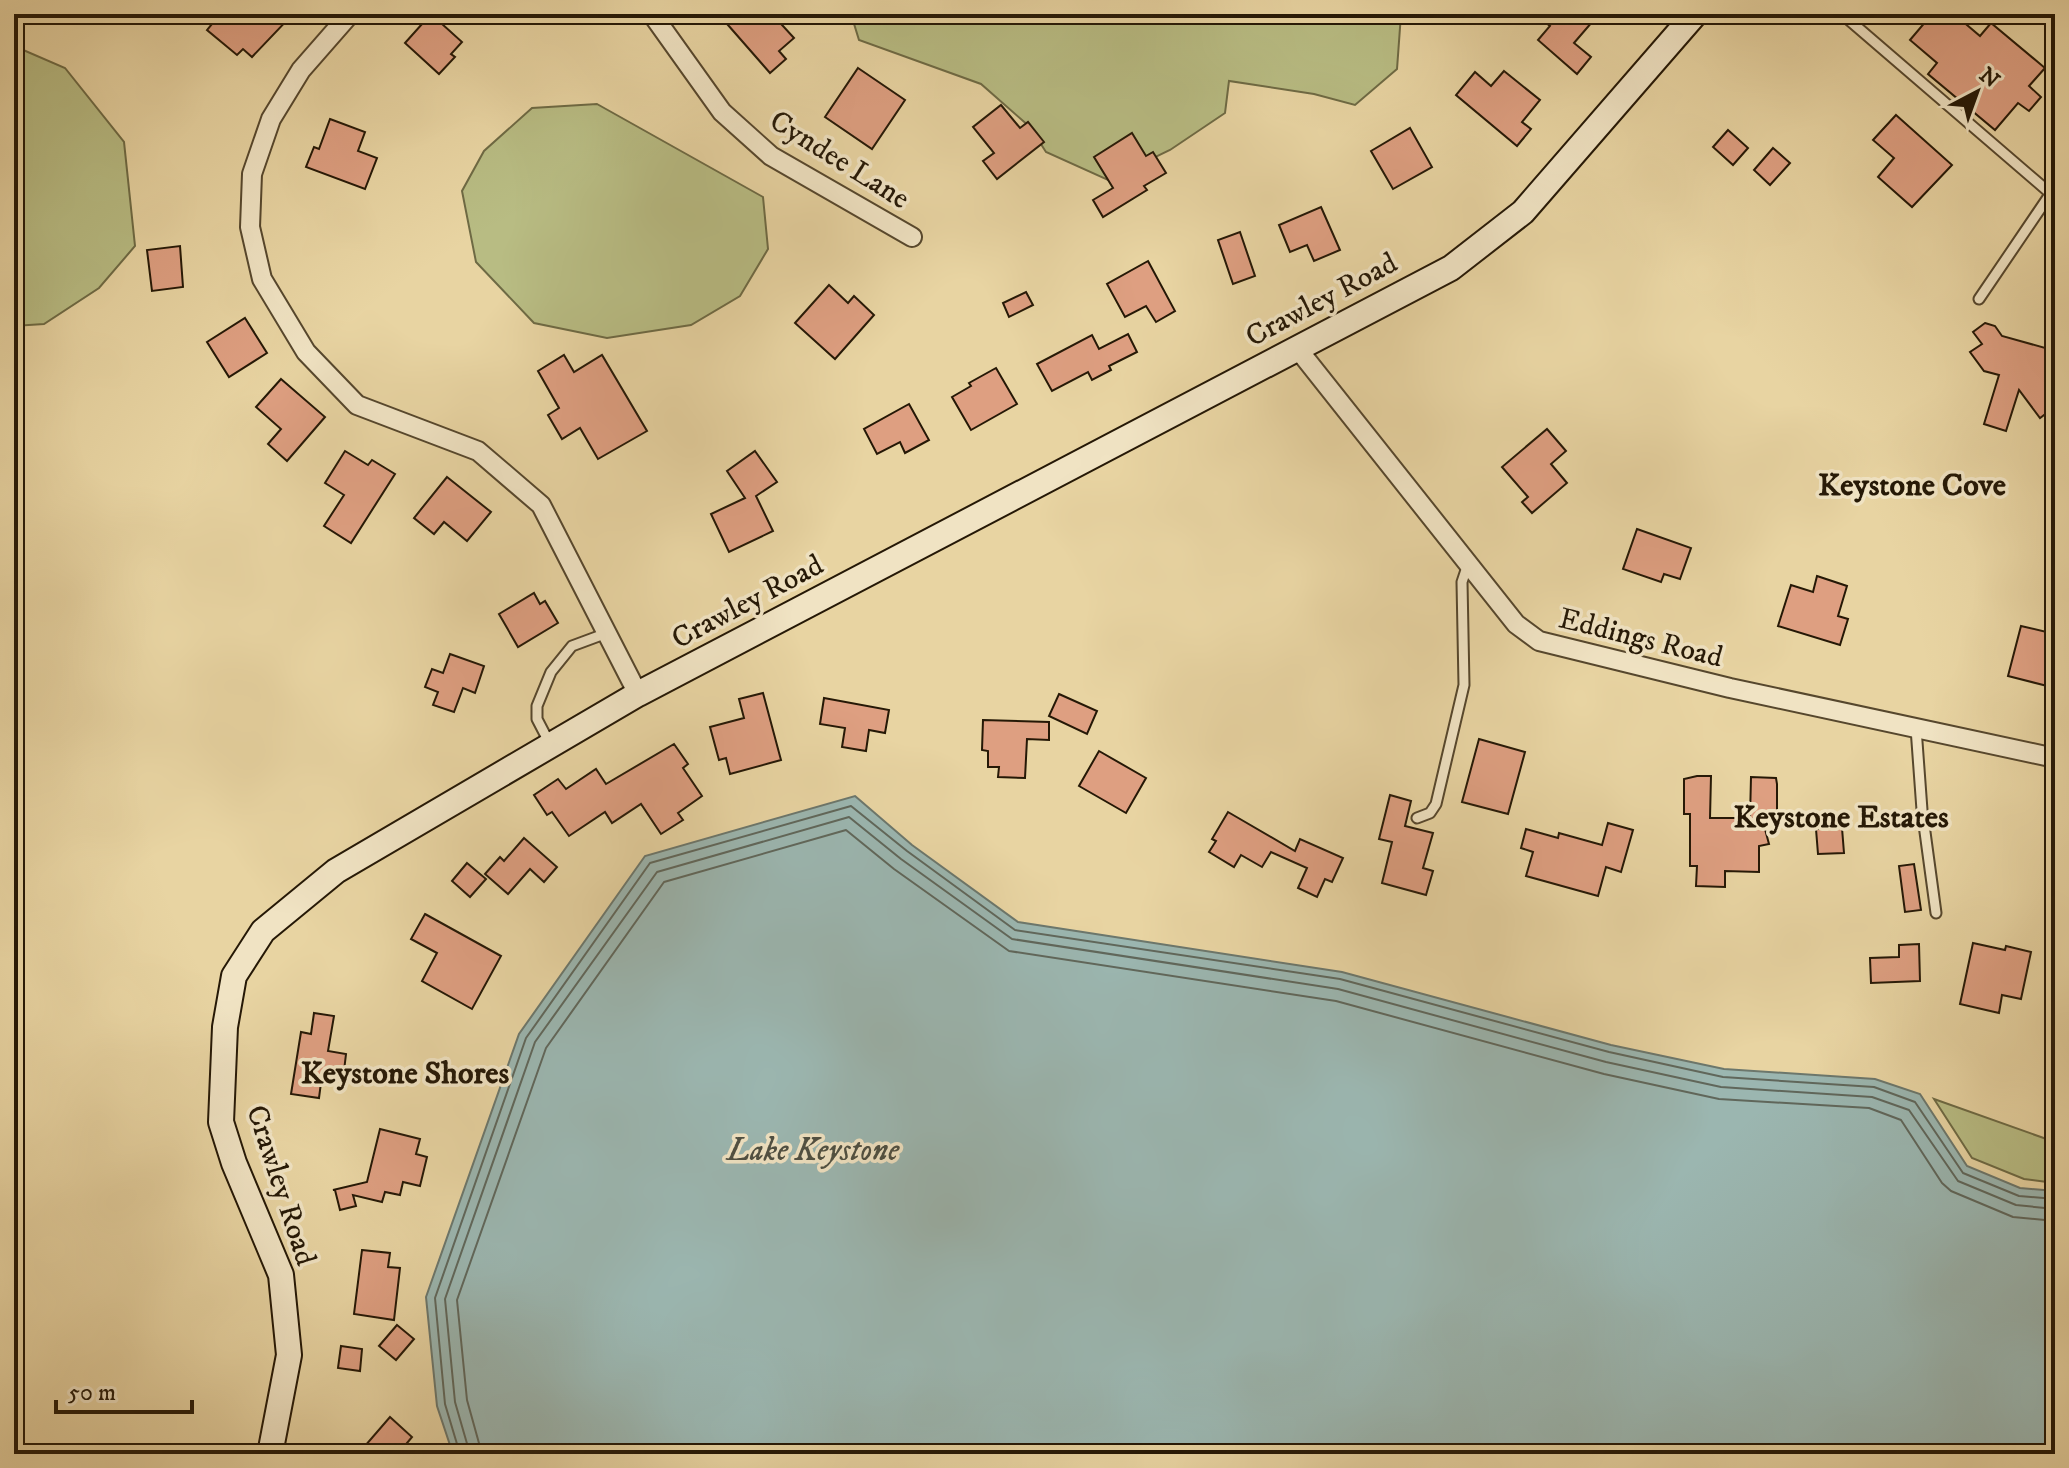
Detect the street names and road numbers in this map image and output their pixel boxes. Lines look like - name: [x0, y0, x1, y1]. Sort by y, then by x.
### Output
- street label: Cyndee Lane: [762, 103, 916, 218]
- street label: Crawley Road: [1240, 245, 1404, 356]
- street label: Crawley Road: [666, 547, 830, 658]
- street label: Eddings Road: [1555, 600, 1727, 677]
- street label: Crawley Road: [237, 1101, 324, 1270]

